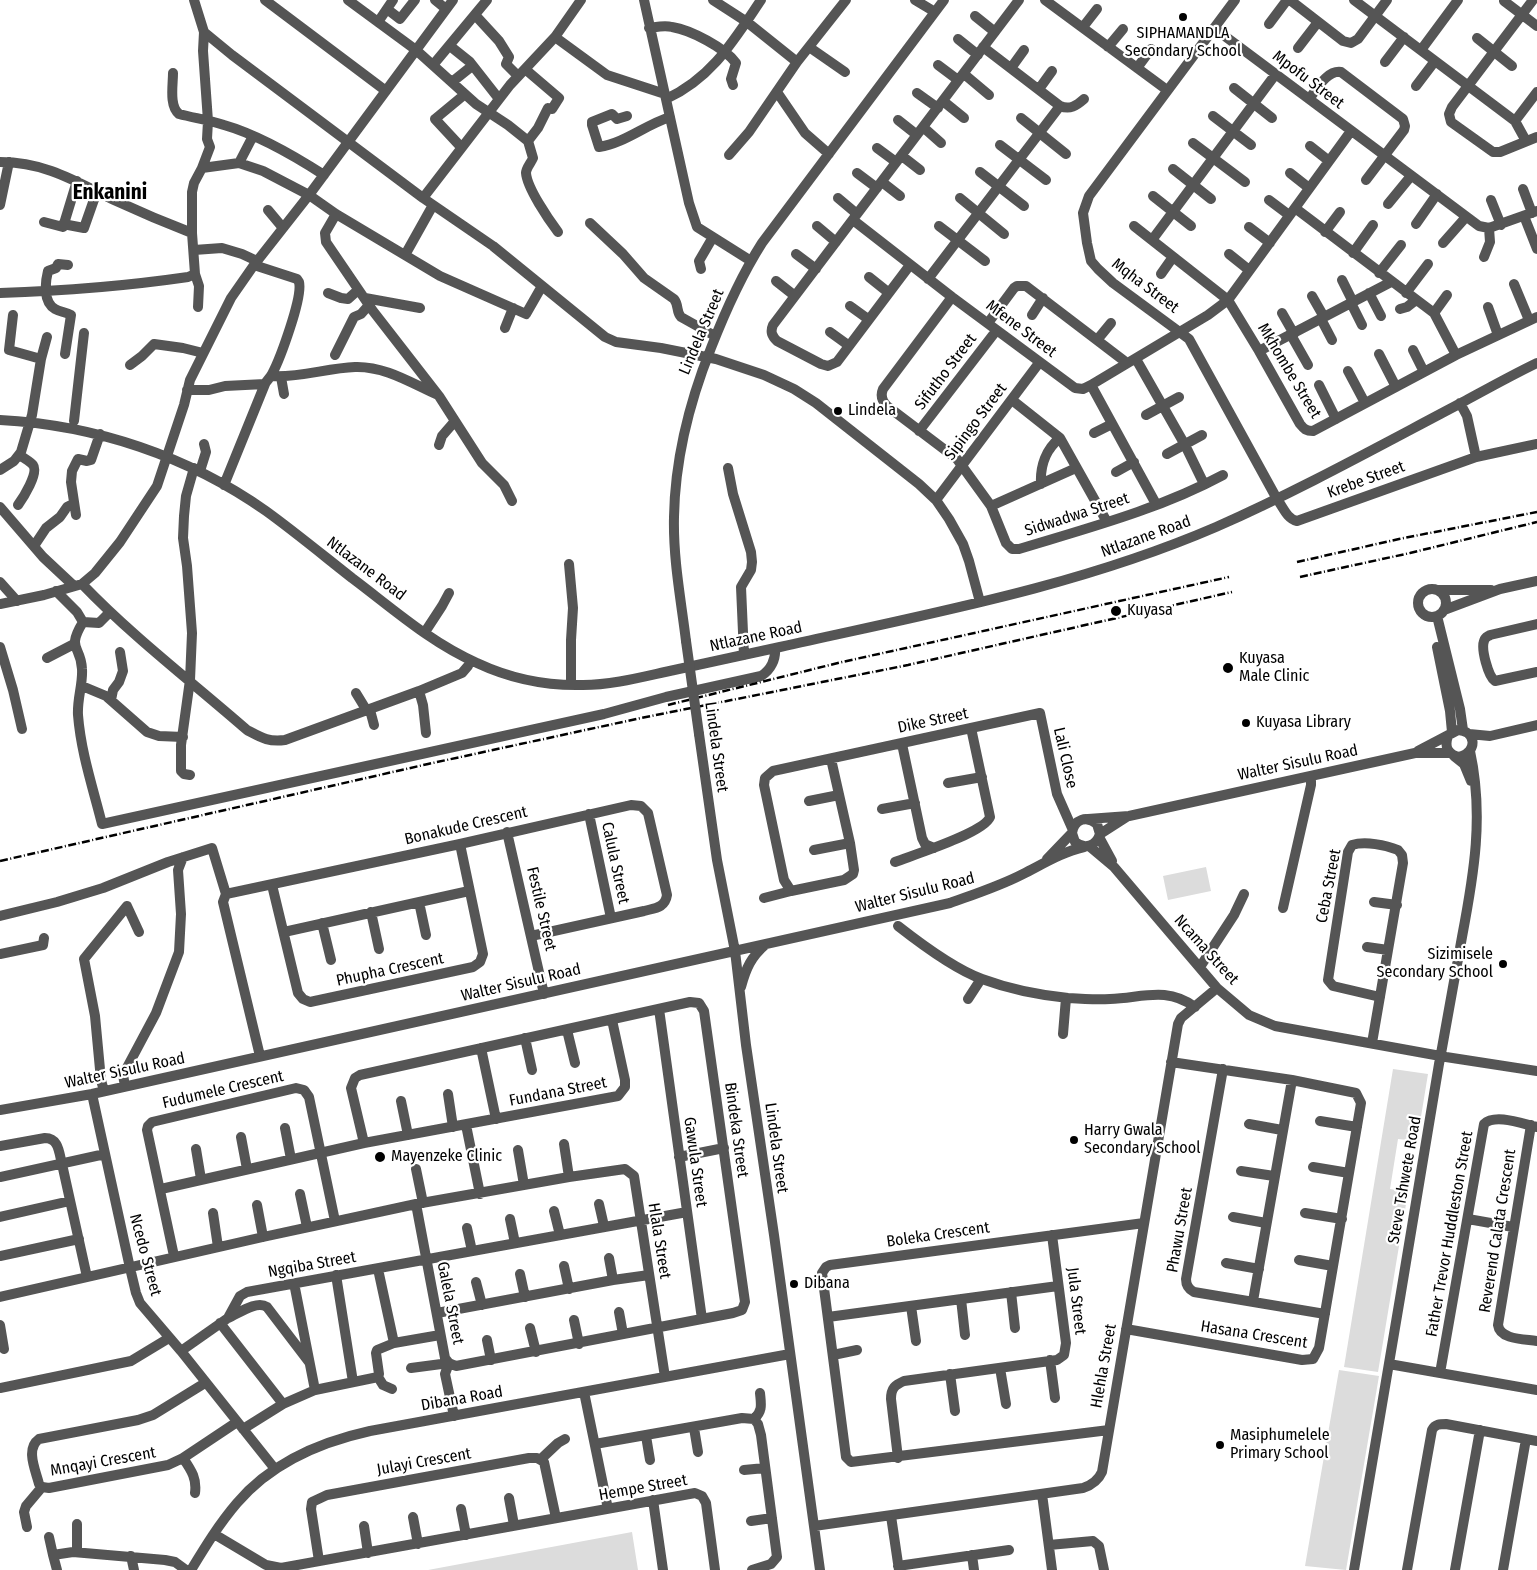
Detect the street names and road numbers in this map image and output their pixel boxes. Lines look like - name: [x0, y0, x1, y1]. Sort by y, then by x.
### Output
- street label: Mpofu Street: [1268, 47, 1348, 113]
- street label: Mqha Street: [1108, 254, 1182, 318]
- street label: Lindela Street: [675, 286, 729, 378]
- street label: Mfene Street: [982, 296, 1060, 362]
- street label: Mkhombe Street: [1253, 320, 1325, 422]
- street label: Sifutho Street: [911, 330, 981, 414]
- street label: Sipingo Street: [941, 380, 1011, 464]
- street label: Krebe Street: [1325, 457, 1407, 503]
- street label: Sidwadwa Street: [1022, 489, 1132, 541]
- street label: Ntlazane Road: [1099, 512, 1193, 562]
- street label: Ntlazane Road: [323, 533, 409, 605]
- street label: Ntlazane Road: [708, 618, 804, 656]
- street label: Lindela Street: [700, 701, 732, 793]
- street label: Dike Street: [896, 704, 970, 738]
- street label: Lali Close: [1049, 726, 1081, 790]
- street label: Walter Sisulu Road: [1236, 741, 1360, 785]
- street label: Bonakude Crescent: [403, 803, 529, 849]
- street label: Calula Street: [597, 820, 633, 906]
- street label: Ceba Street: [1312, 847, 1346, 925]
- street label: Festile Street: [522, 865, 560, 953]
- street label: Walter Sisulu Road: [853, 869, 977, 917]
- street label: Ncama Street: [1170, 911, 1242, 989]
- street label: Phupha Crescent: [335, 949, 445, 991]
- street label: Walter Sisulu Road: [459, 960, 583, 1006]
- street label: Walter Sisulu Road: [63, 1049, 187, 1093]
- street label: Fudumele Crescent: [161, 1067, 285, 1113]
- street label: Fundana Street: [508, 1073, 608, 1111]
- street label: Bindeka Street: [720, 1081, 752, 1179]
- street label: Lindela Street: [760, 1102, 792, 1194]
- street label: Steve Tshwete Road: [1384, 1115, 1426, 1245]
- street label: Gawula Street: [679, 1116, 711, 1208]
- street label: Father Trevor Huddleston Street: [1422, 1130, 1478, 1338]
- street label: Reverend Calata Crescent: [1476, 1148, 1520, 1314]
- street label: Phawu Street: [1163, 1186, 1197, 1274]
- street label: Hlala Street: [644, 1202, 674, 1280]
- street label: Ncedo Street: [125, 1212, 165, 1298]
- street label: Boleka Crescent: [885, 1218, 991, 1252]
- street label: Ngqiba Street: [267, 1248, 357, 1282]
- street label: Galela Street: [433, 1260, 467, 1346]
- street label: Jula Street: [1062, 1266, 1090, 1336]
- street label: Hasana Crescent: [1199, 1317, 1309, 1353]
- street label: Hlehla Street: [1087, 1322, 1121, 1410]
- street label: Dibana Road: [420, 1382, 504, 1416]
- street label: Mnqayi Crescent: [49, 1443, 157, 1481]
- street label: Julayi Crescent: [375, 1444, 473, 1480]
- street label: Hempe Street: [597, 1471, 689, 1505]

